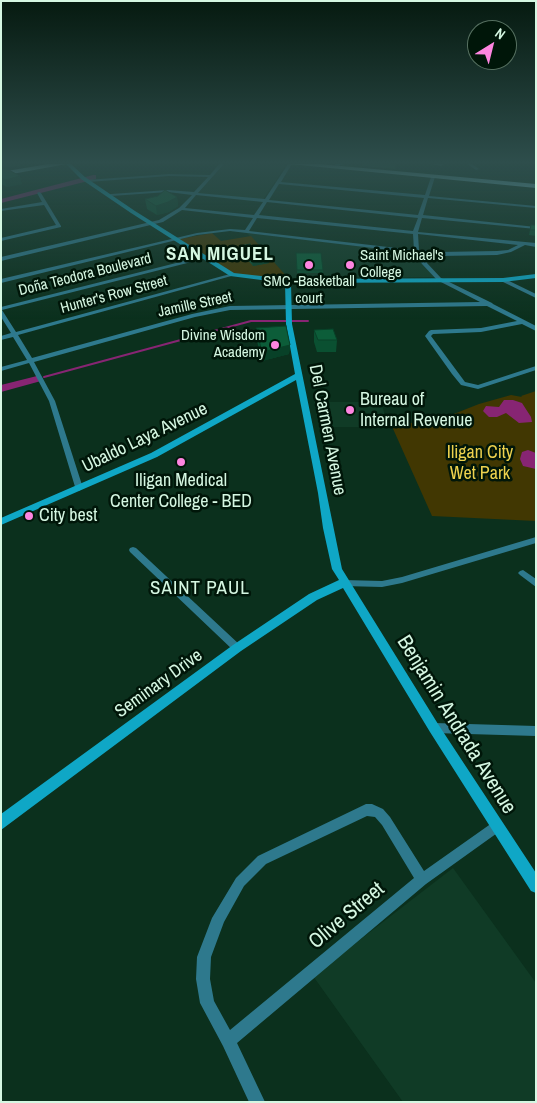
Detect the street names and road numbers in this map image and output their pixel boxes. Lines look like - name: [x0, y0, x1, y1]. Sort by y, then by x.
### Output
- street label: Doña Teodora Boulevard: [17, 250, 153, 300]
- street label: Hunter's Row Street: [59, 272, 169, 318]
- street label: Jamille Street: [156, 288, 234, 322]
- street label: Del Carmen Avenue: [304, 363, 350, 497]
- street label: Ubaldo Laya Avenue: [79, 398, 211, 478]
- street label: Benjamin Andrada Avenue: [391, 631, 521, 819]
- street label: Seminary Drive: [111, 645, 207, 723]
- street label: Olive Street: [304, 877, 390, 955]

